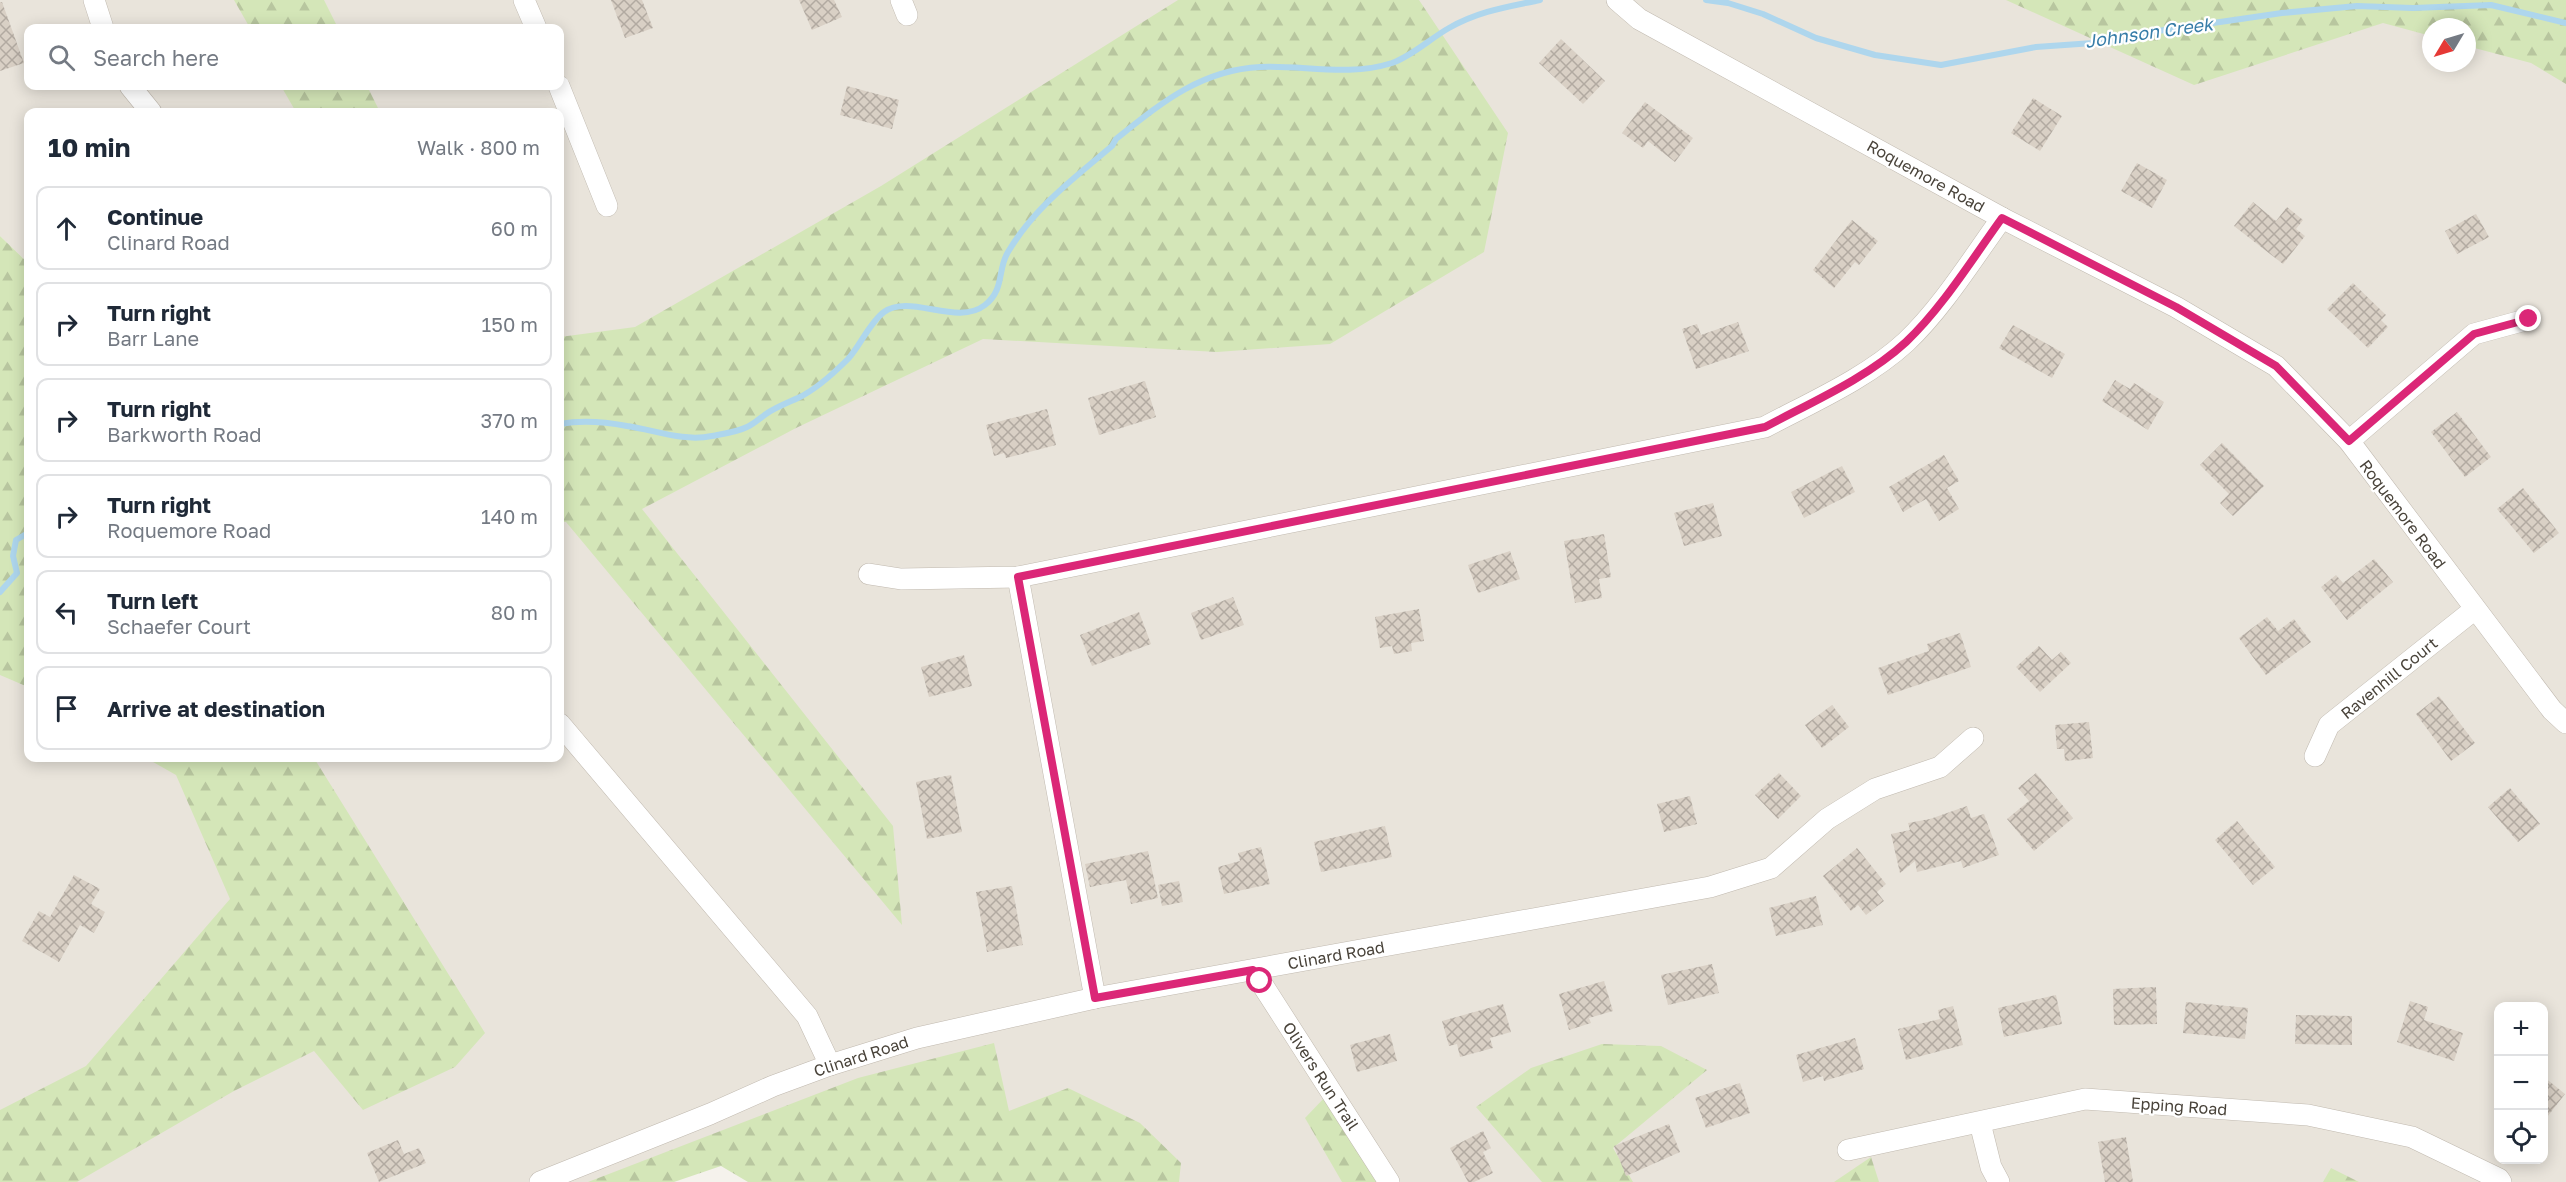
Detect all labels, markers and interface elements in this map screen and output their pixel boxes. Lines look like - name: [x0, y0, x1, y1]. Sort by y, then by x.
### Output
- water label: Johnson Creek: [2083, 12, 2216, 52]
- north arrow: [2422, 18, 2476, 72]
- search box: [24, 24, 564, 90]
- icon: search: [45, 41, 78, 74]
- text: Search here: [93, 44, 219, 71]
- text: 10 min: [48, 132, 130, 163]
- text: Walk · 800 m: [417, 135, 540, 159]
- street label: Roquemore Road: [1864, 135, 1988, 217]
- text: Continue: [107, 203, 203, 230]
- icon: ahead: [50, 212, 83, 245]
- text: 60 m: [491, 216, 538, 240]
- text: Clinard Road: [107, 230, 230, 254]
- text: Turn right: [107, 299, 211, 326]
- route end: [2515, 305, 2541, 331]
- icon: right: [50, 308, 83, 341]
- text: 150 m: [482, 312, 538, 336]
- text: Barr Lane: [107, 326, 199, 350]
- text: Turn right: [107, 395, 211, 422]
- icon: right: [50, 404, 83, 437]
- text: 370 m: [481, 408, 538, 432]
- text: Barkworth Road: [107, 422, 262, 446]
- street label: Roquemore Road: [2355, 455, 2451, 573]
- text: Turn right: [107, 491, 211, 518]
- icon: right: [50, 500, 83, 533]
- text: 140 m: [481, 504, 538, 528]
- text: Roquemore Road: [107, 518, 271, 542]
- text: Turn left: [107, 587, 198, 614]
- icon: left: [50, 596, 83, 629]
- text: 80 m: [491, 600, 538, 624]
- text: Schaefer Court: [107, 614, 251, 638]
- street label: Ravenhill Court: [2337, 633, 2441, 723]
- icon: arrive: [50, 692, 83, 725]
- text: Arrive at destination: [107, 695, 325, 722]
- street label: Clinard Road: [1286, 937, 1386, 973]
- route start: [1246, 967, 1272, 993]
- map controls: [2494, 1002, 2548, 1164]
- button: +: [2494, 1002, 2548, 1056]
- street label: Olivers Run Trail: [1279, 1018, 1363, 1134]
- street label: Clinard Road: [811, 1031, 911, 1081]
- button: −: [2494, 1056, 2548, 1110]
- street label: Epping Road: [2130, 1093, 2228, 1119]
- button: locate: [2494, 1110, 2548, 1164]

